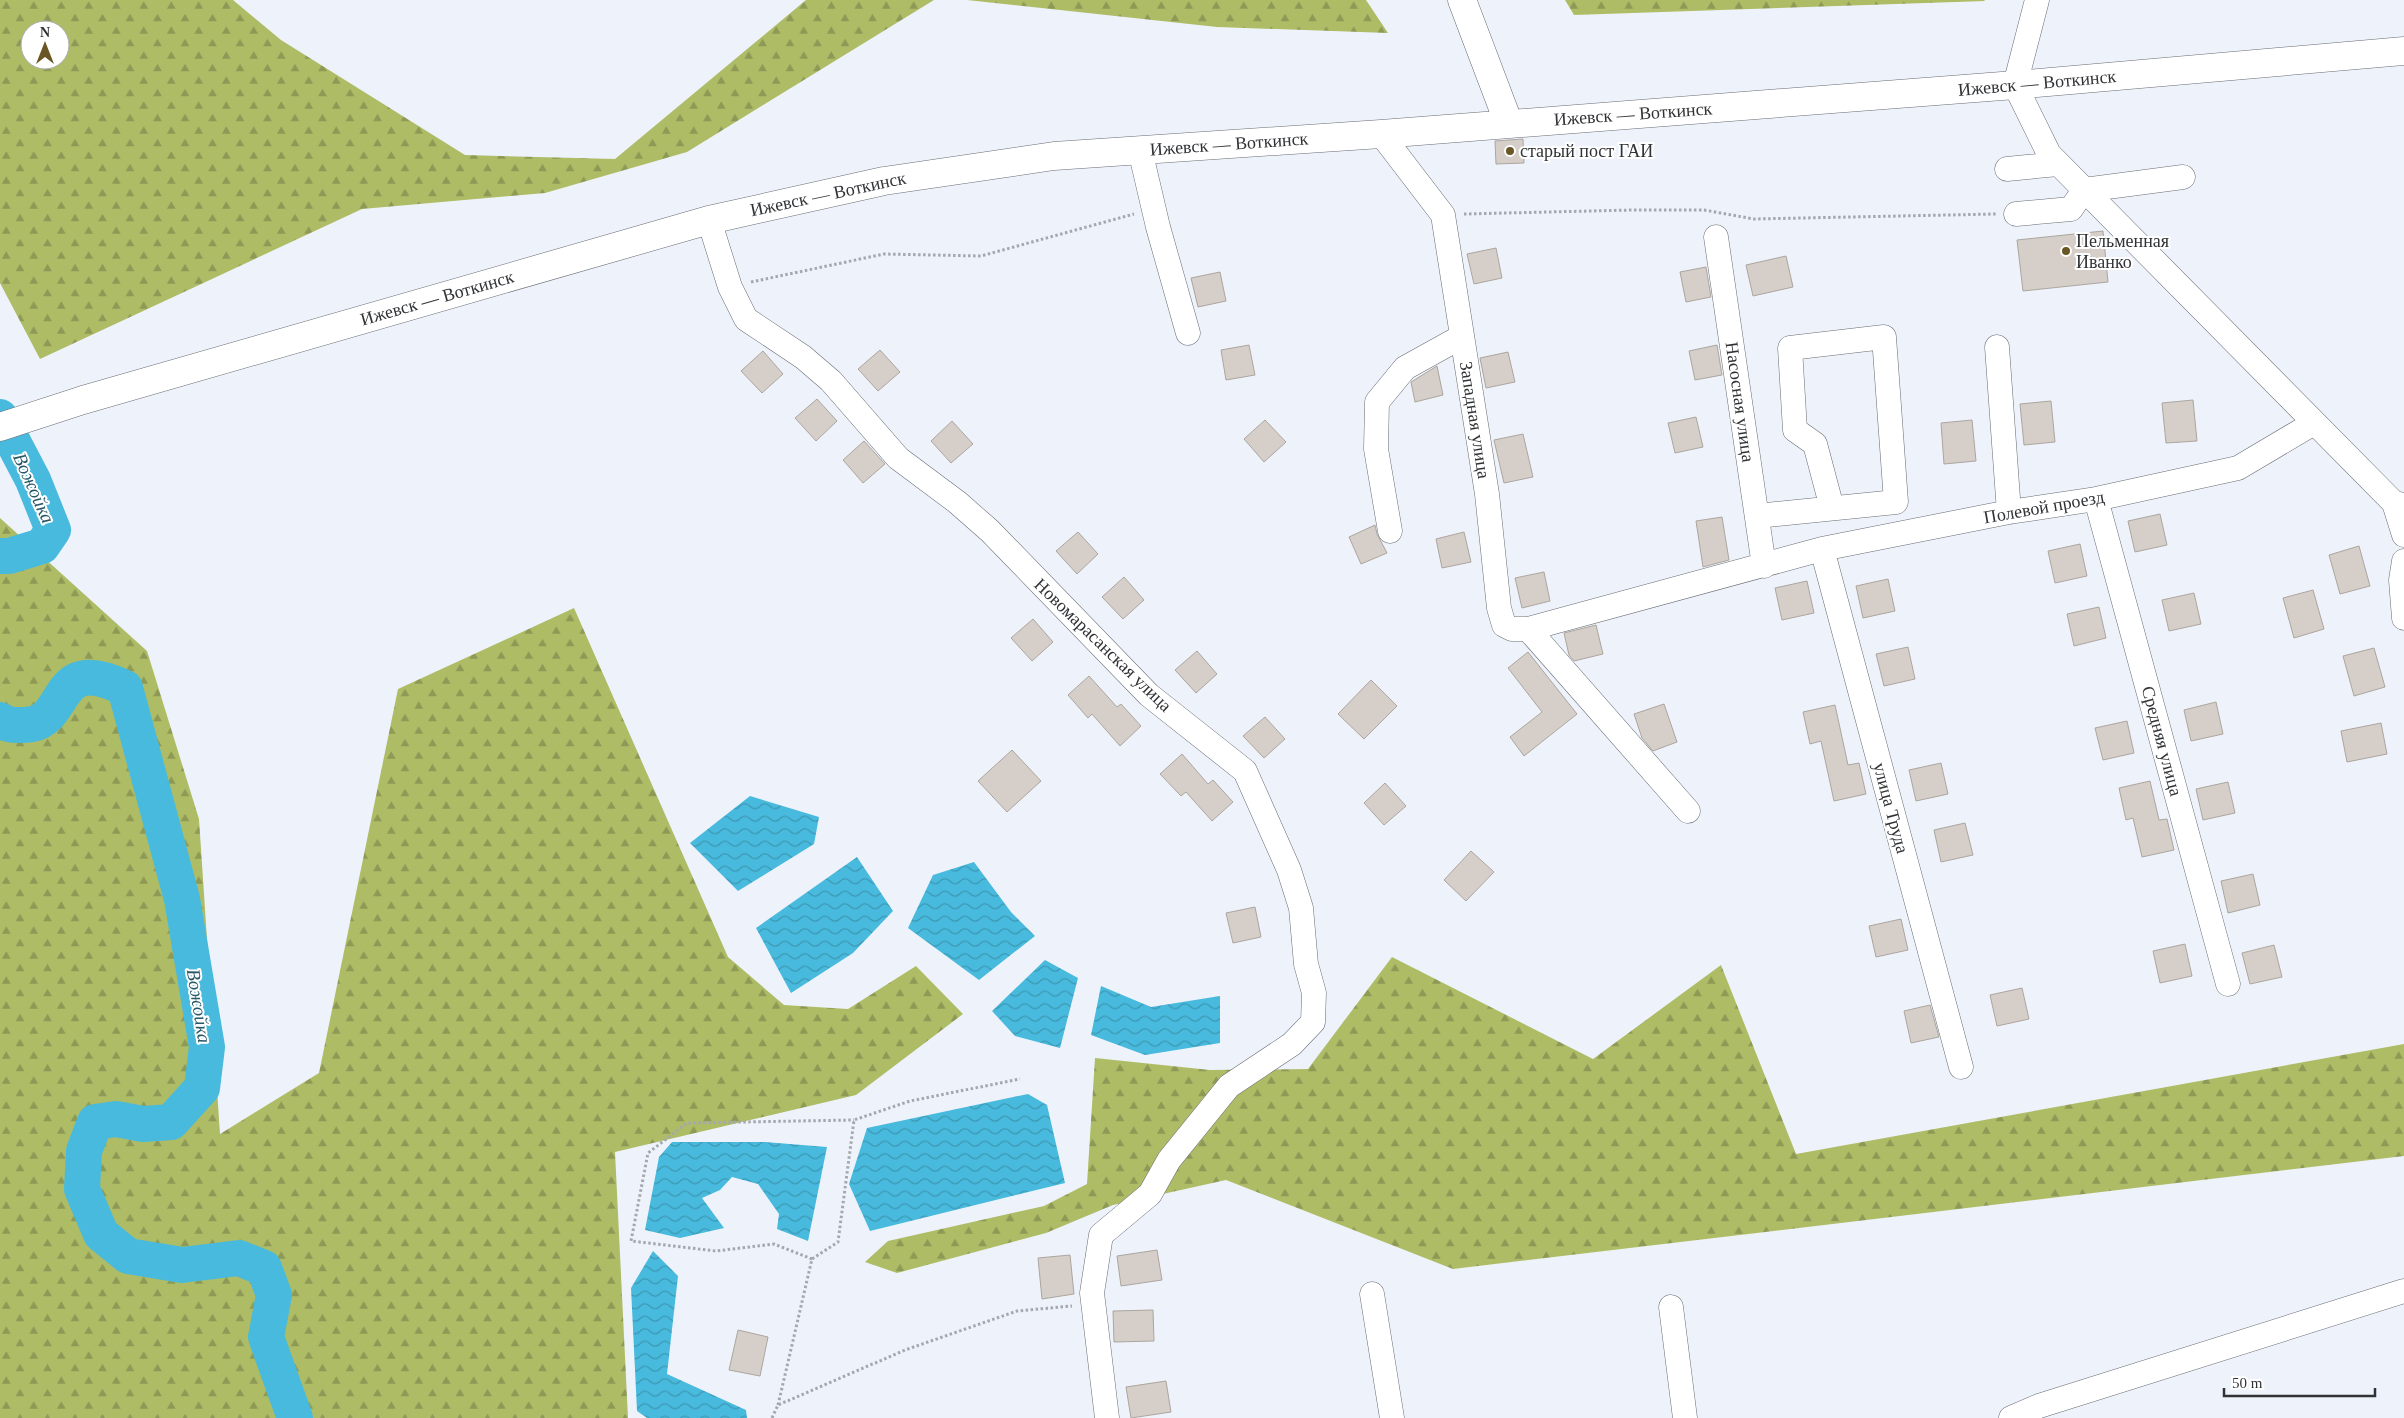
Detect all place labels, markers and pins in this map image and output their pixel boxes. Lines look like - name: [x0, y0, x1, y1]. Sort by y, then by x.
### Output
- place label: старый пост ГАИ: [1520, 141, 1653, 161]
- marker: старый пост ГАИ: [1504, 145, 1516, 157]
- place label: Пельменная Иванко: [2076, 231, 2169, 272]
- marker: Пельменная Иванко: [2060, 245, 2072, 257]

